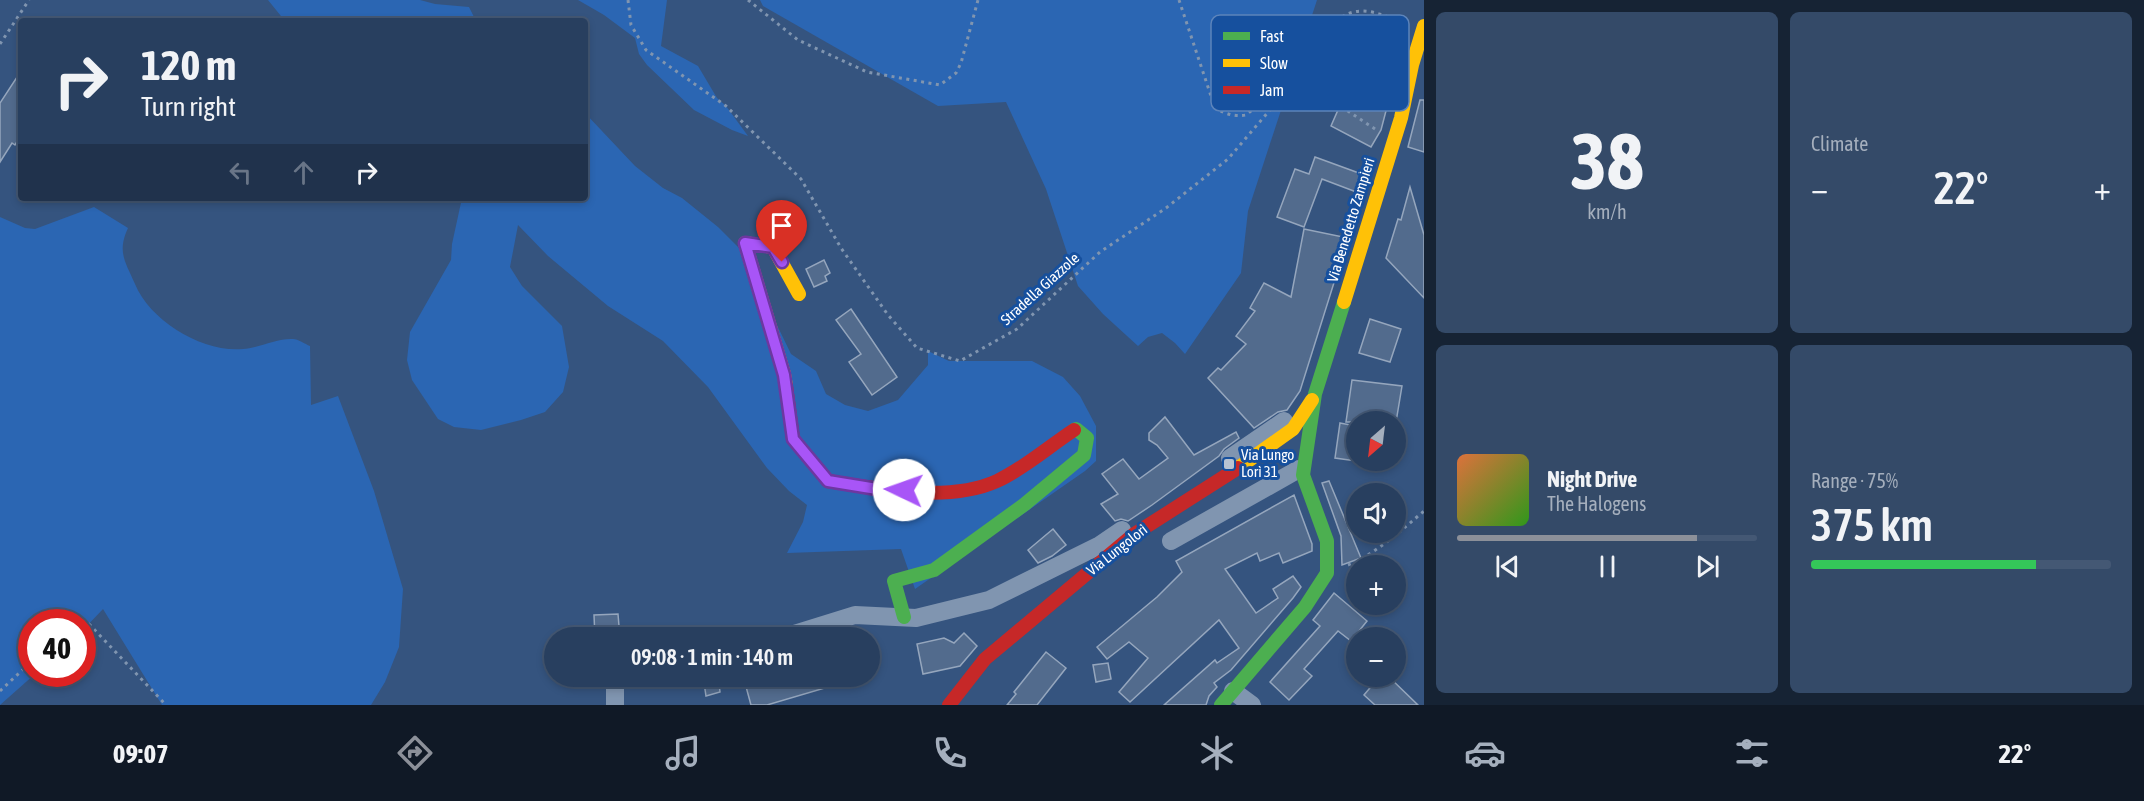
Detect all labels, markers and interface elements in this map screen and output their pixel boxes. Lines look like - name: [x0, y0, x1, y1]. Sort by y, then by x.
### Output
- legend: [1211, 15, 1409, 111]
- text: Fast: [1260, 27, 1284, 45]
- text: 120 m: [141, 41, 236, 89]
- icon: right: [42, 42, 120, 120]
- text: Slow: [1260, 54, 1288, 72]
- text: Jam: [1260, 81, 1284, 99]
- text: Turn right: [141, 91, 236, 122]
- text: 38: [1570, 116, 1644, 206]
- text: Climate: [1811, 132, 1868, 155]
- icon: left: [224, 156, 257, 189]
- icon: ahead: [287, 156, 320, 189]
- icon: right: [350, 156, 383, 189]
- street label: Via Benedetto Zampieri: [1324, 156, 1378, 284]
- text: 22°: [1934, 162, 1988, 214]
- text: −: [1811, 169, 1828, 207]
- text: +: [2094, 169, 2111, 207]
- pin: [756, 200, 807, 262]
- text: km/h: [1587, 200, 1627, 223]
- icon: arrive: [765, 209, 798, 242]
- street label: Stradella Giazzole: [997, 249, 1082, 328]
- north arrow: [1346, 411, 1406, 471]
- map controls: [1346, 411, 1406, 687]
- place label: Via Lungo Lorì 31: [1241, 446, 1294, 480]
- marker: Via Lungo Lorì 31: [1222, 457, 1236, 471]
- position arrow: [872, 458, 936, 522]
- text: Night Drive: [1547, 466, 1637, 492]
- text: Range · 75%: [1811, 469, 1898, 492]
- button: sound: [1346, 483, 1406, 543]
- text: The Halogens: [1547, 492, 1646, 515]
- text: 375 km: [1811, 499, 1933, 551]
- street label: Via Lungolorì: [1083, 521, 1150, 579]
- icon: previous: [1491, 550, 1524, 583]
- icon: pause: [1591, 550, 1624, 583]
- icon: next: [1691, 550, 1724, 583]
- button: +: [1346, 555, 1406, 615]
- speed limit sign: 40: [18, 609, 96, 687]
- button: −: [1346, 627, 1406, 687]
- text: 09:08 · 1 min · 140 m: [631, 644, 793, 670]
- icon: directions: [394, 732, 436, 774]
- icon: music: [662, 732, 704, 774]
- icon: phone: [929, 732, 971, 774]
- icon: climate: [1196, 732, 1238, 774]
- icon: car: [1464, 732, 1506, 774]
- icon: filters: [1731, 732, 1773, 774]
- text: 09:07: [113, 738, 169, 769]
- text: 22°: [1998, 738, 2031, 769]

